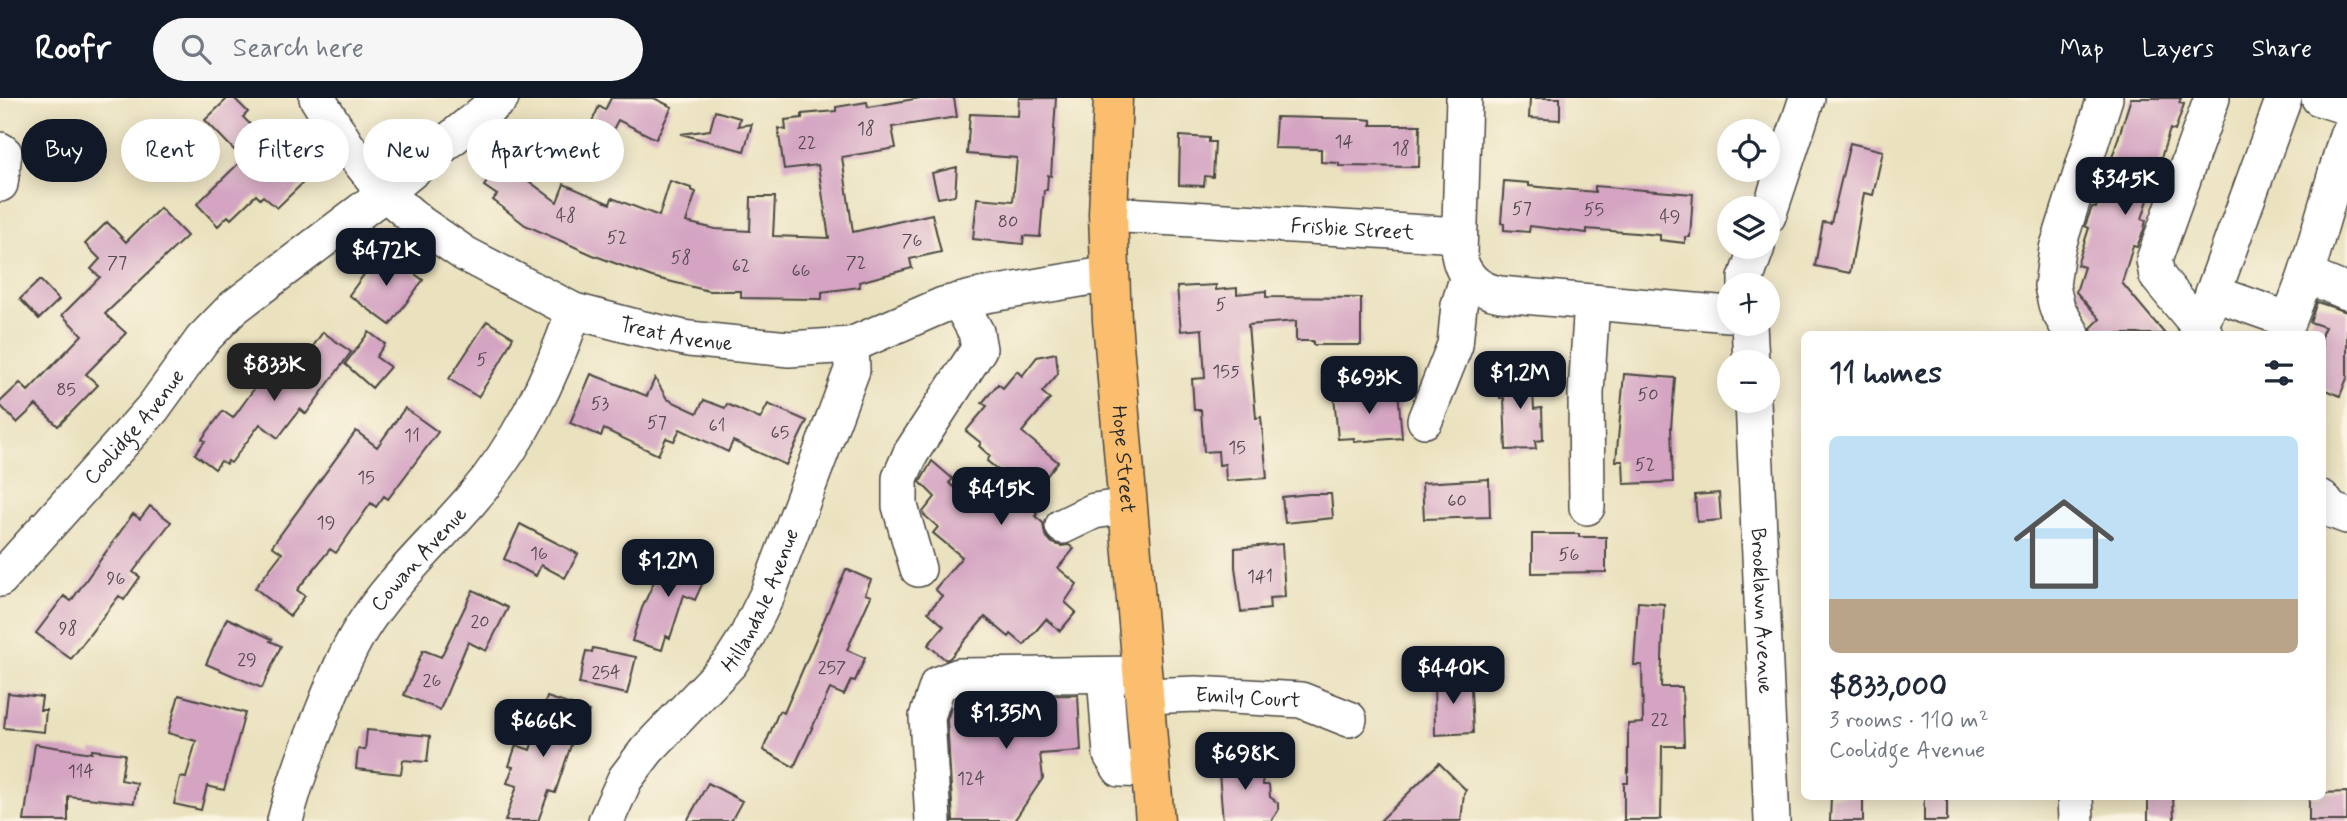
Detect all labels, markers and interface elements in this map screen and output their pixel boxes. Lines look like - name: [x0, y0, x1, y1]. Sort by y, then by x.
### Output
- search box: [153, 18, 643, 81]
- text: Roofr: [35, 27, 111, 71]
- icon: search: [177, 30, 215, 68]
- text: Search here: [233, 32, 364, 66]
- text: Map: [2060, 34, 2104, 65]
- text: Layers: [2142, 34, 2214, 65]
- text: Share: [2252, 34, 2312, 65]
- house number: 18: [857, 117, 875, 141]
- chip: Buy: [21, 119, 107, 182]
- chip: Rent: [121, 119, 220, 182]
- chip: Filters: [234, 119, 349, 182]
- chip: New: [363, 119, 453, 182]
- chip: Apartment: [467, 119, 624, 182]
- map controls: [1717, 119, 1780, 413]
- button: locate: [1717, 119, 1780, 182]
- house number: 14: [1335, 130, 1354, 154]
- house number: 22: [798, 131, 816, 155]
- house number: 18: [1392, 137, 1410, 161]
- pin: $345K: [2076, 158, 2174, 217]
- text: $345K: [2092, 165, 2158, 195]
- button: layers: [1717, 196, 1780, 259]
- house number: 57: [1512, 197, 1532, 221]
- house number: 55: [1584, 198, 1604, 222]
- house number: 48: [556, 204, 576, 228]
- house number: 49: [1659, 205, 1681, 229]
- house number: 80: [998, 210, 1018, 234]
- street label: Frisbie Street: [1290, 212, 1416, 247]
- house number: 52: [607, 226, 627, 250]
- pin: $472K: [337, 228, 435, 288]
- house number: 76: [902, 229, 922, 253]
- text: $472K: [352, 236, 420, 266]
- house number: 58: [671, 246, 691, 270]
- house number: 77: [107, 251, 127, 275]
- house number: 72: [846, 251, 866, 275]
- house number: 62: [732, 254, 750, 278]
- house number: 66: [791, 259, 811, 283]
- button: +: [1717, 273, 1780, 336]
- house number: 5: [1216, 293, 1227, 317]
- street label: Treat Avenue: [617, 311, 734, 358]
- pin: $833K: [225, 344, 323, 403]
- house number: 5: [477, 348, 488, 372]
- button: −: [1717, 350, 1780, 413]
- text: $833K: [243, 351, 305, 381]
- pin: $1.2M: [1471, 352, 1569, 411]
- text: 11 homes: [1829, 354, 1942, 393]
- icon: filters: [2260, 354, 2298, 392]
- pin: $693K: [1320, 356, 1418, 416]
- text: $1.2M: [1490, 359, 1550, 389]
- house number: 155: [1212, 360, 1240, 384]
- street label: Coolidge Avenue: [78, 364, 191, 491]
- text: $693K: [1337, 364, 1401, 394]
- house number: 85: [56, 378, 76, 402]
- house number: 50: [1637, 383, 1659, 407]
- house number: 53: [591, 392, 610, 416]
- street label: Hope Street: [1104, 404, 1141, 515]
- house number: 57: [647, 411, 667, 435]
- house number: 61: [709, 414, 725, 438]
- house number: 65: [771, 421, 789, 445]
- house number: 11: [404, 424, 420, 448]
- house number: 15: [1228, 436, 1246, 460]
- house number: 52: [1635, 453, 1655, 477]
- house number: 15: [357, 466, 375, 490]
- pin: $415K: [952, 468, 1050, 527]
- text: $415K: [968, 475, 1034, 505]
- icon: home: [2001, 481, 2127, 607]
- house number: 60: [1447, 489, 1467, 513]
- street label: Cowan Avenue: [365, 501, 474, 618]
- house number: 19: [317, 511, 335, 535]
- street label: Hillandale Avenue: [716, 525, 806, 679]
- street label: Brooklawn Avenue: [1744, 527, 1779, 695]
- pin: $1.2M: [619, 540, 717, 599]
- house number: 16: [530, 542, 548, 566]
- house number: 56: [1559, 543, 1579, 567]
- text: $1.2M: [638, 547, 698, 577]
- house number: 141: [1247, 565, 1273, 589]
- house number: 96: [107, 567, 125, 591]
- house number: 20: [470, 610, 490, 634]
- house number: 98: [59, 617, 77, 641]
- pin: $440K: [1404, 646, 1502, 706]
- house number: 29: [237, 648, 257, 672]
- text: $440K: [1418, 654, 1488, 684]
- house number: 257: [818, 656, 846, 680]
- house number: 254: [591, 661, 621, 685]
- text: $833,000: [1829, 667, 1947, 706]
- house number: 26: [423, 669, 441, 693]
- street label: Emily Court: [1195, 681, 1301, 715]
- pin: $1.35M: [949, 692, 1063, 751]
- text: $1.35M: [970, 699, 1042, 729]
- pin: $666K: [494, 700, 592, 759]
- text: 3 rooms · 110 m²: [1829, 706, 1989, 736]
- text: $666K: [510, 707, 576, 737]
- house number: 22: [1651, 708, 1669, 732]
- pin: $698K: [1196, 732, 1294, 792]
- text: Coolidge Avenue: [1829, 736, 1985, 766]
- text: $698K: [1211, 740, 1279, 770]
- house number: 114: [68, 760, 95, 784]
- house number: 124: [957, 767, 985, 791]

